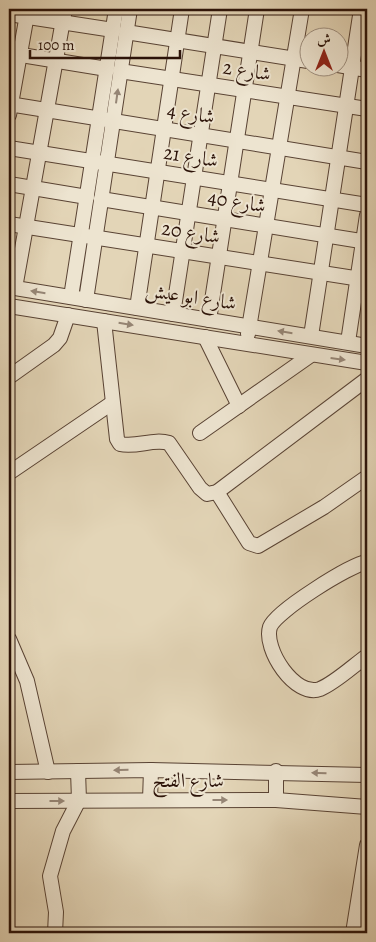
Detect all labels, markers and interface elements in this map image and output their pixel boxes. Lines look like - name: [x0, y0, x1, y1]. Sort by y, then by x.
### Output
- scale bar: [30, 28, 180, 60]
- north arrow: [298, 28, 348, 78]
- text: ش: [317, 30, 331, 49]
- text: 100 m: [38, 35, 75, 55]
- street label: شارع 2: [220, 53, 273, 92]
- one-way arrow: [113, 87, 121, 103]
- street label: شارع 4: [165, 96, 217, 135]
- street label: شارع 21: [161, 139, 220, 178]
- street label: شارع 40: [205, 184, 268, 223]
- street label: شارع 20: [159, 215, 222, 254]
- street label: شارع ابو عيش: [143, 276, 238, 321]
- one-way arrow: [30, 287, 46, 295]
- one-way arrow: [118, 321, 134, 329]
- one-way arrow: [276, 328, 292, 336]
- one-way arrow: [331, 355, 347, 363]
- one-way arrow: [113, 766, 129, 774]
- street label: شارع الفتح: [152, 767, 224, 798]
- one-way arrow: [310, 768, 326, 776]
- one-way arrow: [50, 796, 66, 804]
- one-way arrow: [212, 796, 228, 804]

